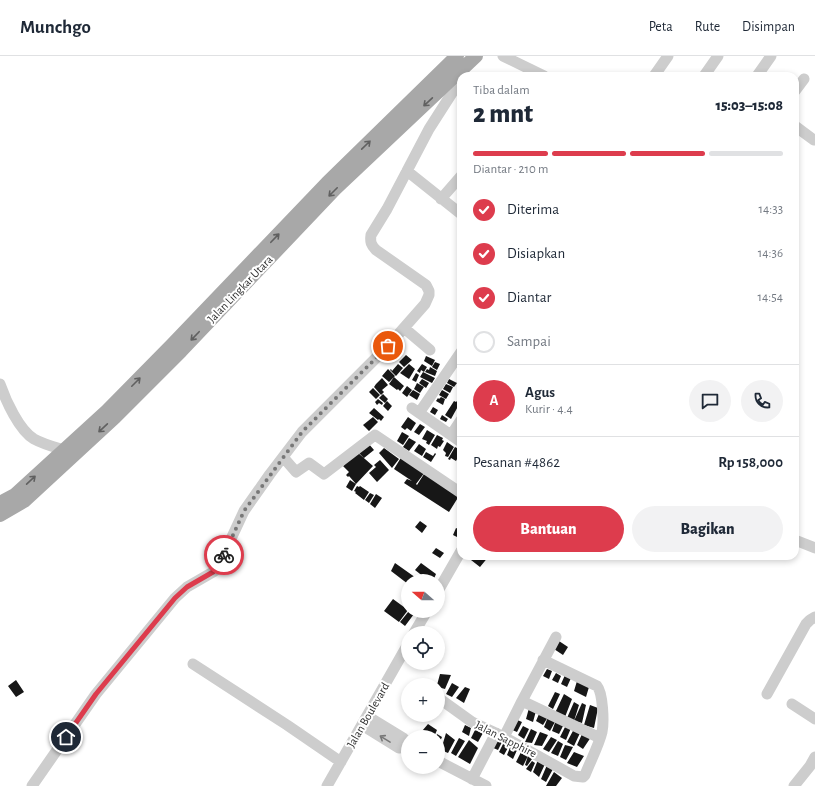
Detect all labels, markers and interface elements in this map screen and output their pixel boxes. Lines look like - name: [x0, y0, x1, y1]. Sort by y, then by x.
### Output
- text: Munchgo: [20, 18, 91, 37]
- text: Peta: [649, 20, 673, 34]
- text: Rute: [695, 20, 720, 34]
- text: Disimpan: [742, 20, 795, 34]
- text: Tiba dalam: [473, 84, 530, 97]
- one-way arrow: [423, 98, 433, 107]
- text: 15:03–15:08: [716, 98, 783, 113]
- text: 2 mnt: [473, 101, 533, 127]
- one-way arrow: [361, 140, 371, 150]
- text: Diantar · 210 m: [473, 163, 548, 176]
- one-way arrow: [328, 187, 338, 196]
- icon: check: [473, 199, 495, 221]
- text: Diterima: [507, 202, 559, 217]
- text: 14:33: [759, 203, 783, 216]
- one-way arrow: [270, 233, 279, 243]
- icon: check: [473, 243, 495, 265]
- text: Disiapkan: [507, 246, 565, 261]
- text: 14:36: [758, 247, 783, 260]
- street label: Jalan Lingkar Utara: [205, 253, 275, 325]
- icon: check: [473, 287, 495, 309]
- text: Diantar: [507, 290, 551, 305]
- text: 14:54: [758, 291, 783, 304]
- pin: [371, 329, 405, 363]
- one-way arrow: [190, 331, 200, 341]
- text: Sampai: [507, 334, 551, 349]
- icon: bag: [377, 335, 399, 357]
- one-way arrow: [131, 377, 141, 386]
- button: chat: [689, 380, 731, 422]
- button: phone: [741, 380, 783, 422]
- text: Agus: [525, 385, 555, 400]
- text: A: [489, 393, 499, 408]
- text: Kurir · 4.4: [525, 403, 573, 416]
- one-way arrow: [98, 423, 108, 433]
- text: Pesanan #4862: [473, 455, 560, 470]
- text: Rp 158,000: [718, 455, 783, 470]
- one-way arrow: [26, 476, 36, 485]
- button: Bantuan: [473, 506, 624, 552]
- button: Bagikan: [632, 506, 783, 552]
- courier: [204, 535, 244, 575]
- icon: bike: [213, 544, 235, 566]
- north arrow: [401, 574, 445, 618]
- map controls: [401, 574, 445, 774]
- button: locate: [401, 626, 445, 670]
- button: +: [401, 678, 445, 722]
- street label: Jalan Boulevard: [345, 680, 391, 750]
- street label: Jalan Sapphire: [473, 718, 539, 760]
- pin: [49, 720, 83, 754]
- icon: home: [55, 726, 77, 748]
- button: −: [401, 730, 445, 774]
- one-way arrow: [380, 735, 391, 743]

